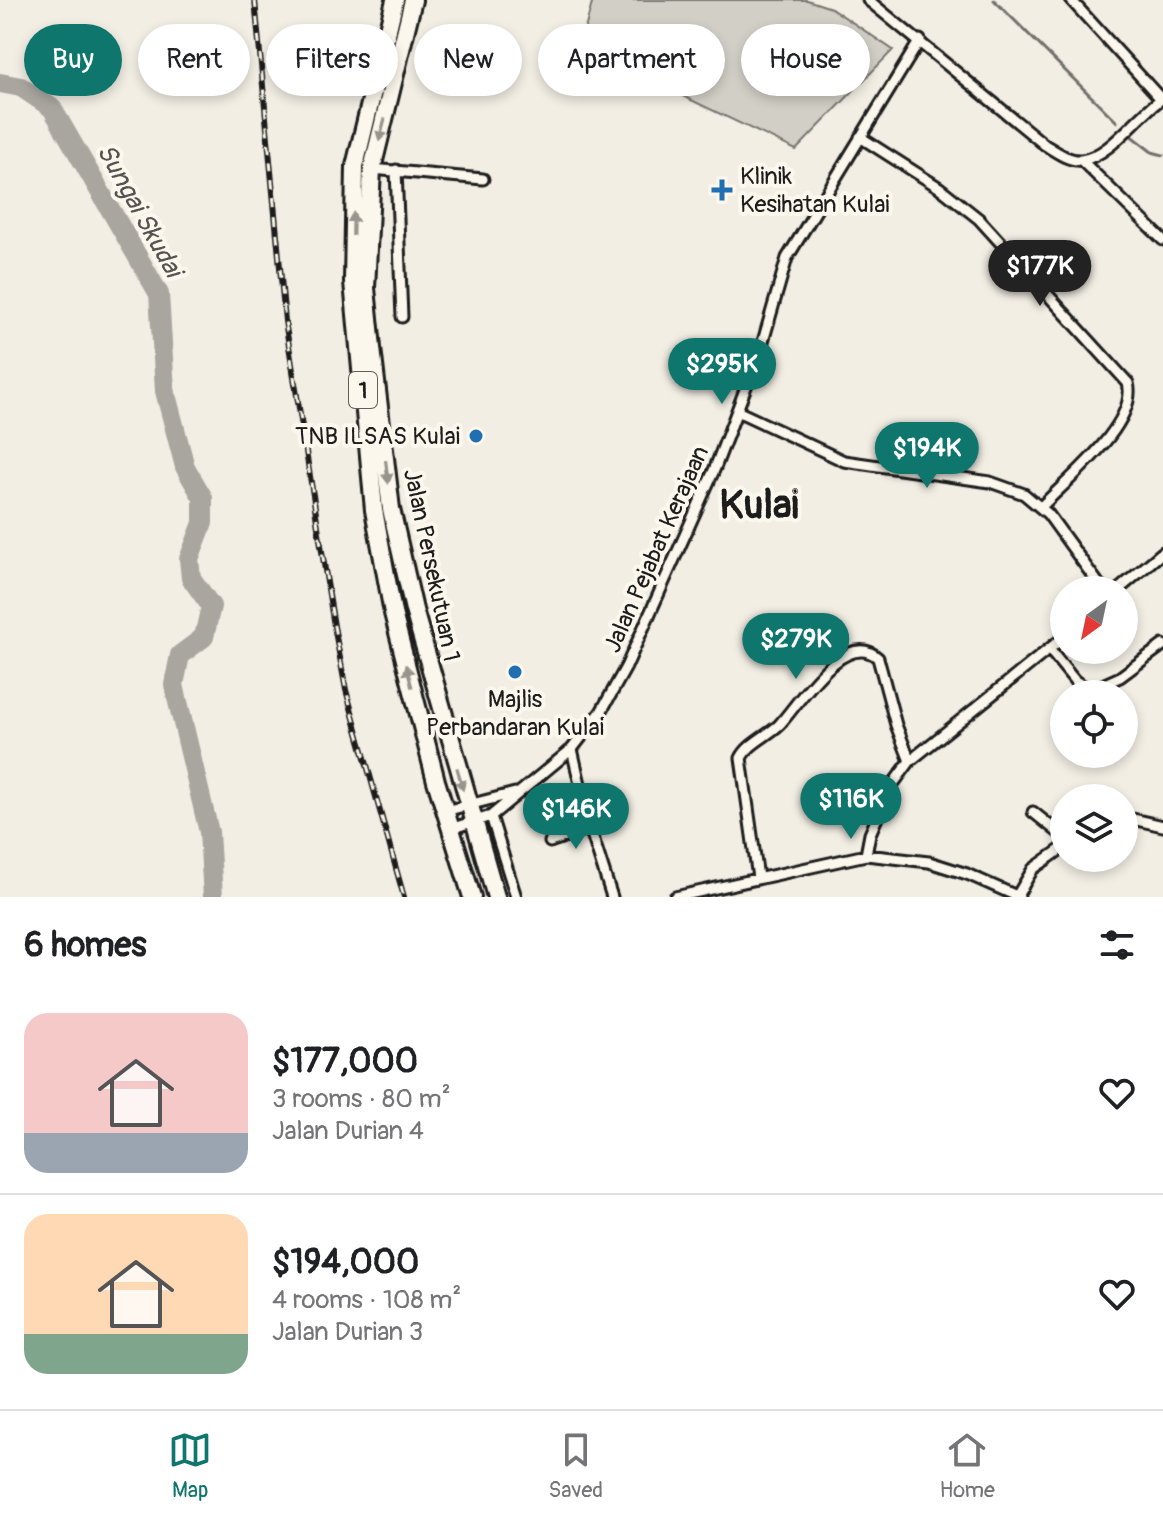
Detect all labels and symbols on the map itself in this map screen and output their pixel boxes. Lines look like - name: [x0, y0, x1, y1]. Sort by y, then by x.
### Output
- one-way arrow: [375, 118, 387, 143]
- water label: Sungai Skudai: [90, 138, 191, 286]
- place label: Klinik Kesihatan Kulai: [740, 162, 890, 219]
- marker: Klinik Kesihatan Kulai: [711, 179, 733, 201]
- one-way arrow: [347, 211, 359, 236]
- pin: $177K: [984, 240, 1096, 308]
- pin: $295K: [666, 338, 778, 406]
- road number: 1: [349, 372, 377, 408]
- place label: TNB ILSAS Kulai: [295, 422, 460, 451]
- pin: $194K: [871, 422, 983, 490]
- marker: TNB ILSAS Kulai: [467, 427, 485, 445]
- street label: Jalan Pejabat Kerajaan: [598, 441, 715, 657]
- one-way arrow: [380, 460, 393, 485]
- street label: Jalan Persekutuan 1: [397, 466, 466, 664]
- district label: Kulai: [719, 481, 799, 530]
- north arrow: [1050, 576, 1138, 664]
- pin: $279K: [740, 613, 852, 681]
- one-way arrow: [403, 663, 415, 688]
- marker: Majlis Perbandaran Kulai: [506, 663, 524, 681]
- place label: Majlis Perbandaran Kulai: [426, 685, 604, 742]
- one-way arrow: [455, 766, 467, 791]
- pin: $116K: [795, 773, 907, 841]
- pin: $146K: [520, 783, 632, 851]

